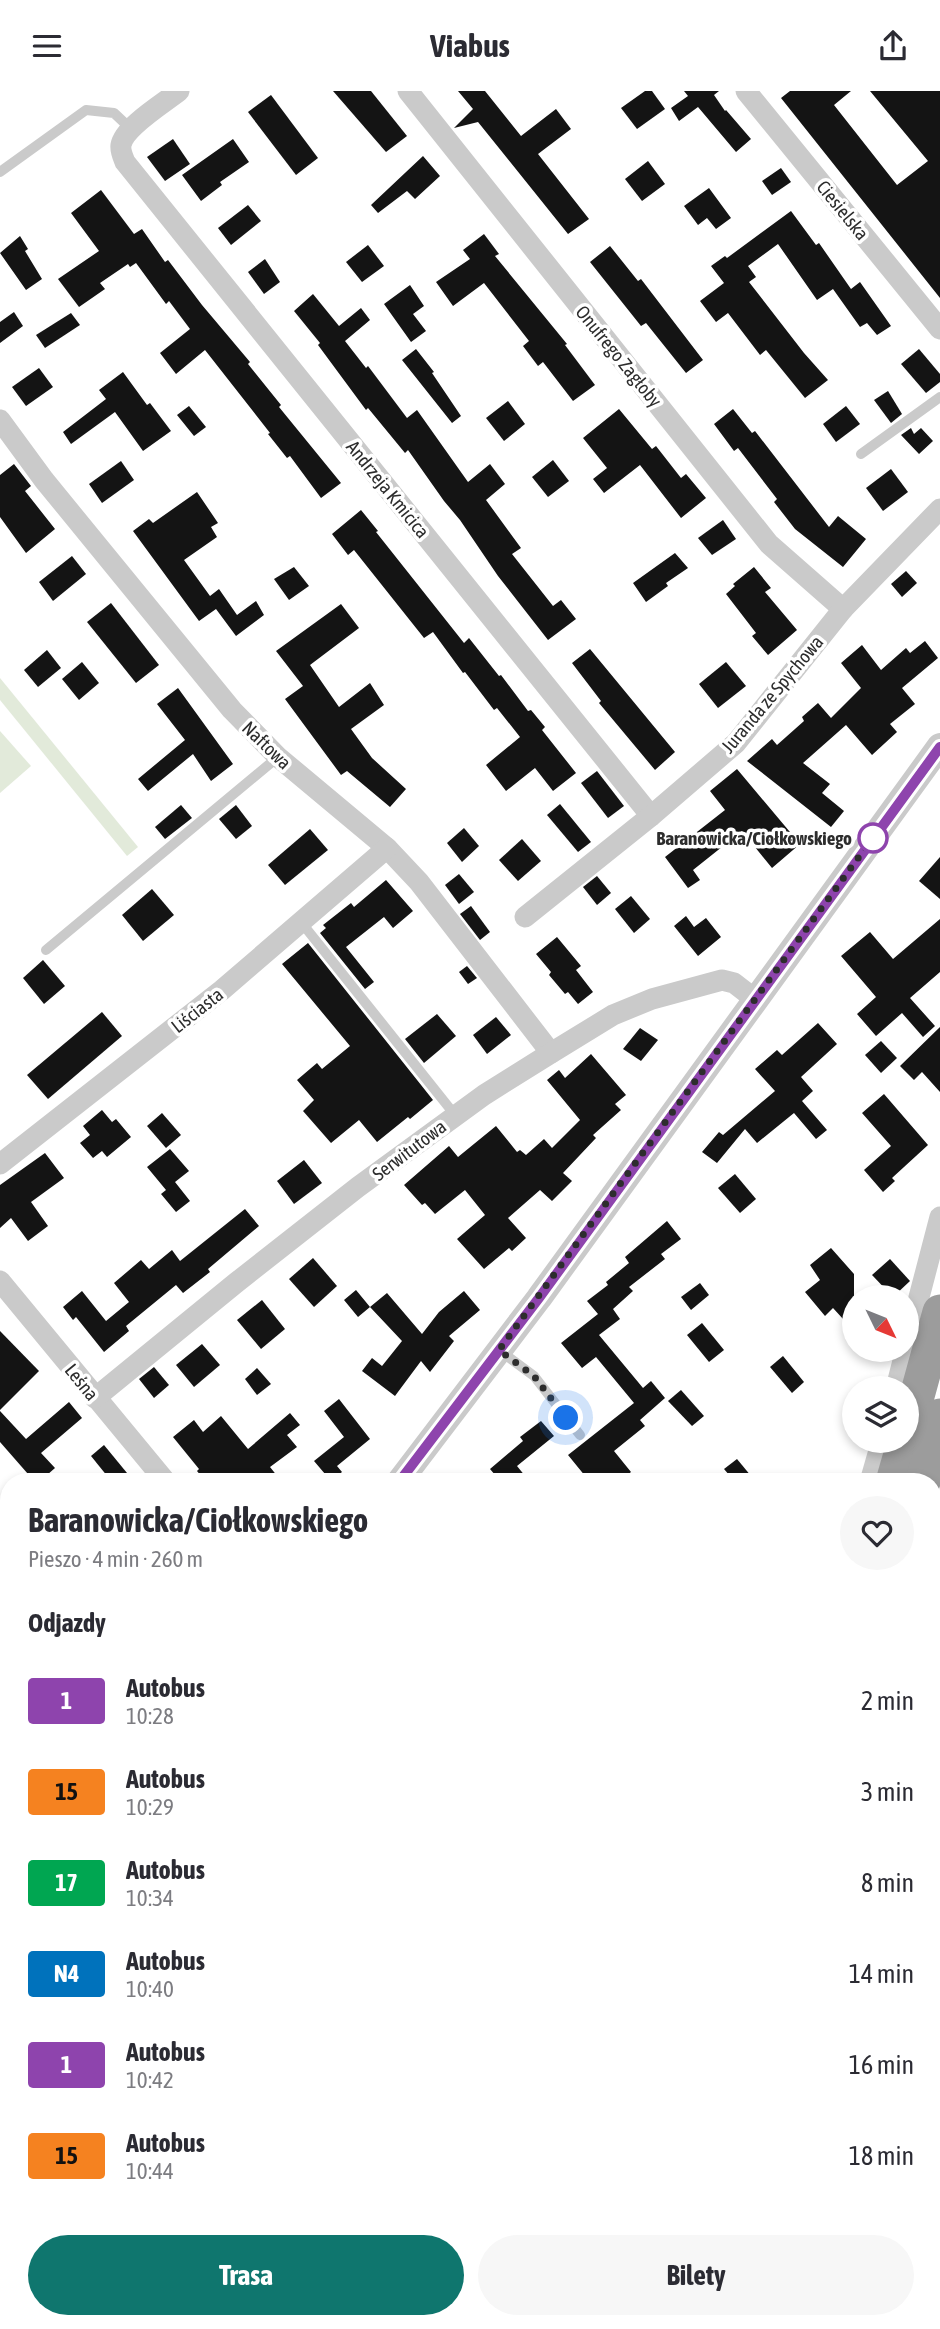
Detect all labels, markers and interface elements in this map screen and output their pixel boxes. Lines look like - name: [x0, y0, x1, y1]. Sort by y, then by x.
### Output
- icon: menu: [28, 27, 66, 65]
- text: Viabus: [430, 27, 510, 64]
- icon: share: [874, 27, 912, 65]
- street label: Ciesielska: [812, 176, 874, 244]
- street label: Onufrego Zagłoby: [571, 301, 667, 411]
- street label: Andrzeja Kmicica: [342, 436, 434, 542]
- street label: Juranda ze Spychowa: [717, 631, 827, 757]
- street label: Naftowa: [238, 716, 296, 774]
- marker: Baranowicka/Ciołkowskiego: [858, 823, 888, 853]
- place label: Baranowicka/Ciołkowskiego: [656, 827, 852, 849]
- street label: Liściasta: [167, 983, 227, 1037]
- street label: Serwitutowa: [368, 1115, 450, 1185]
- north arrow: [842, 1285, 919, 1361]
- map controls: [842, 1285, 919, 1453]
- street label: Leśna: [61, 1359, 103, 1405]
- button: layers: [842, 1376, 919, 1453]
- your location: [548, 1400, 583, 1435]
- button: heart: [840, 1496, 914, 1570]
- text: Baranowicka/Ciołkowskiego: [28, 1501, 368, 1539]
- text: Pieszo · 4 min · 260 m: [28, 1546, 203, 1572]
- text: Odjazdy: [28, 1608, 106, 1638]
- text: Autobus: [126, 1673, 205, 1703]
- text: 2 min: [861, 1686, 914, 1716]
- text: 1: [61, 1687, 72, 1714]
- text: 10:28: [126, 1703, 174, 1729]
- text: Autobus: [126, 1764, 205, 1794]
- text: 3 min: [861, 1777, 914, 1807]
- text: 15: [55, 1778, 78, 1805]
- text: 10:29: [126, 1794, 174, 1820]
- text: Autobus: [126, 1855, 205, 1885]
- text: 8 min: [861, 1868, 914, 1898]
- text: 17: [55, 1869, 78, 1896]
- text: 10:34: [126, 1885, 174, 1911]
- text: Autobus: [126, 1946, 205, 1976]
- text: 14 min: [849, 1959, 914, 1989]
- text: N4: [54, 1960, 79, 1987]
- text: 10:40: [126, 1976, 174, 2002]
- text: Autobus: [126, 2037, 205, 2067]
- text: 16 min: [849, 2050, 914, 2080]
- text: 1: [61, 2051, 72, 2078]
- text: 10:42: [126, 2067, 174, 2093]
- text: Autobus: [126, 2128, 205, 2158]
- text: 18 min: [849, 2141, 914, 2171]
- text: 15: [55, 2142, 78, 2169]
- text: 10:44: [126, 2158, 174, 2184]
- button: Trasa: [28, 2235, 464, 2315]
- button: Bilety: [478, 2235, 914, 2315]

